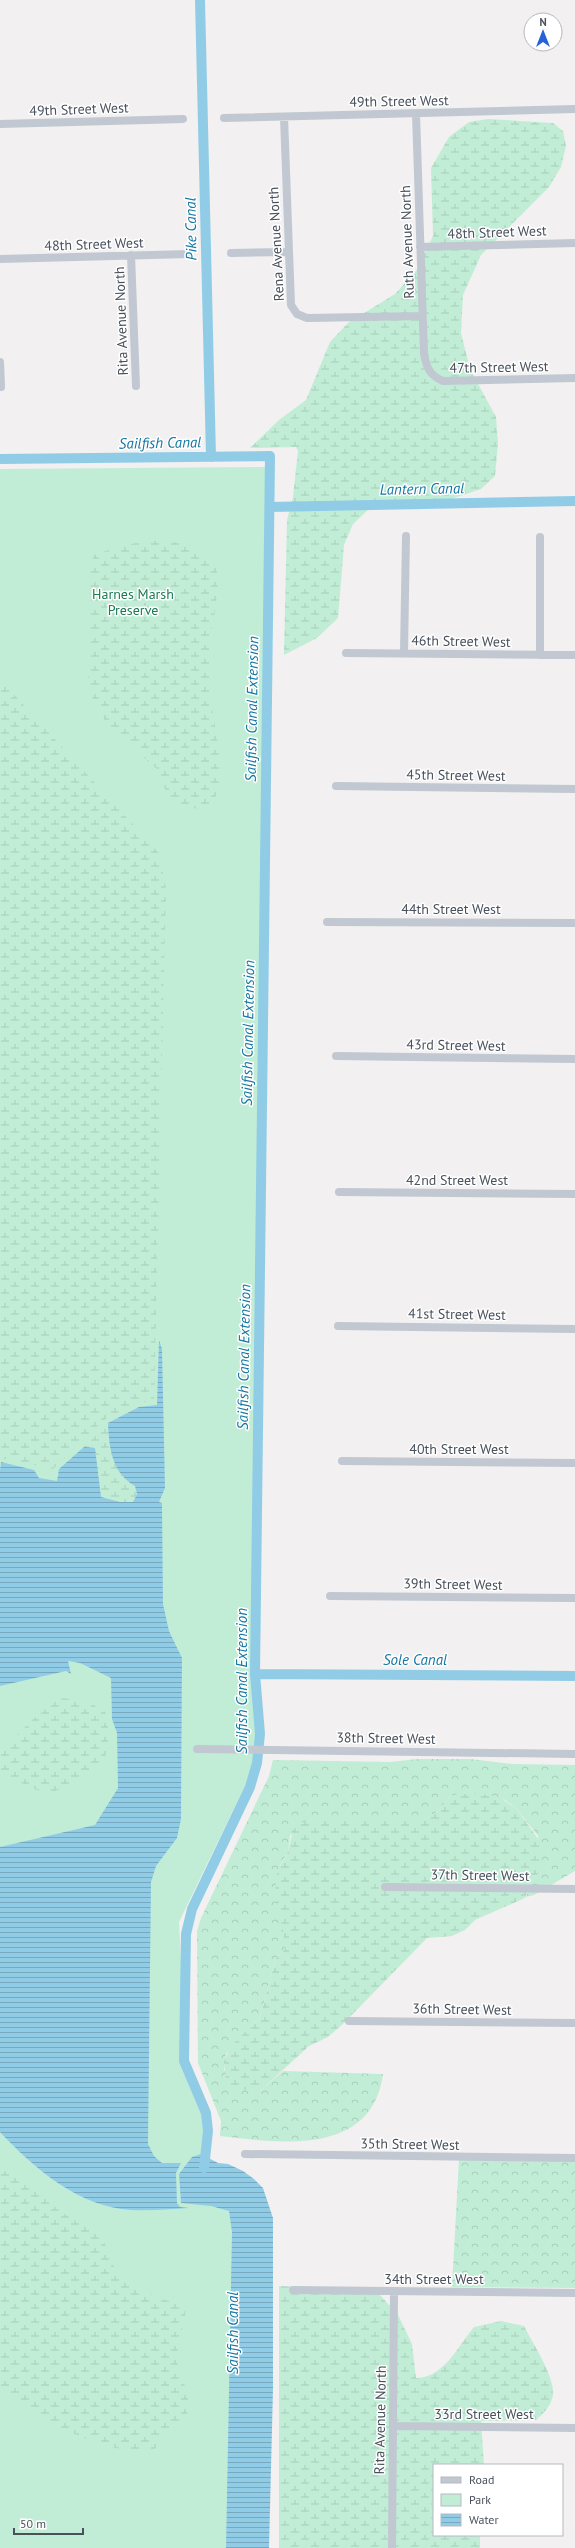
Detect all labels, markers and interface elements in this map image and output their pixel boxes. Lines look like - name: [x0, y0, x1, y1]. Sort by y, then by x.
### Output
- north arrow: [523, 12, 563, 52]
- text: N: [539, 15, 547, 29]
- street label: 49th Street West: [349, 91, 449, 111]
- street label: 49th Street West: [29, 98, 129, 120]
- street label: Ruth Avenue North: [396, 185, 418, 299]
- street label: Rena Avenue North: [264, 186, 288, 302]
- water label: Pike Canal: [180, 197, 201, 261]
- street label: 48th Street West: [447, 221, 547, 243]
- street label: 48th Street West: [44, 233, 144, 255]
- street label: Rita Avenue North: [110, 266, 132, 376]
- street label: 47th Street West: [449, 357, 549, 377]
- water label: Sailfish Canal: [119, 432, 201, 453]
- water label: Lantern Canal: [380, 478, 464, 499]
- park label: Harnes Marsh Preserve: [92, 585, 174, 619]
- street label: 46th Street West: [411, 631, 511, 651]
- water label: Sailfish Canal Extension: [241, 636, 262, 782]
- street label: 45th Street West: [406, 765, 506, 785]
- street label: 44th Street West: [401, 900, 501, 918]
- water label: Sailfish Canal Extension: [237, 960, 258, 1106]
- street label: 43rd Street West: [406, 1035, 506, 1055]
- street label: 42nd Street West: [406, 1171, 508, 1189]
- water label: Sailfish Canal Extension: [233, 1284, 254, 1430]
- street label: 41st Street West: [408, 1304, 506, 1324]
- street label: 40th Street West: [409, 1440, 509, 1458]
- street label: 39th Street West: [403, 1574, 503, 1594]
- water label: Sailfish Canal Extension: [232, 1608, 251, 1754]
- water label: Sole Canal: [383, 1650, 447, 1669]
- street label: 38th Street West: [336, 1728, 436, 1748]
- street label: 37th Street West: [430, 1865, 530, 1885]
- street label: 36th Street West: [412, 1999, 512, 2019]
- street label: 35th Street West: [360, 2134, 460, 2154]
- street label: 34th Street West: [384, 2270, 484, 2288]
- water label: Sailfish Canal: [223, 2292, 242, 2374]
- street label: Rita Avenue North: [370, 2365, 390, 2475]
- street label: 33rd Street West: [434, 2405, 534, 2423]
- legend: [433, 2464, 563, 2536]
- text: Road: [469, 2472, 494, 2487]
- text: Park: [469, 2492, 491, 2507]
- scale bar: [14, 2510, 83, 2536]
- text: Water: [469, 2512, 499, 2527]
- text: 50 m: [20, 2516, 46, 2531]

